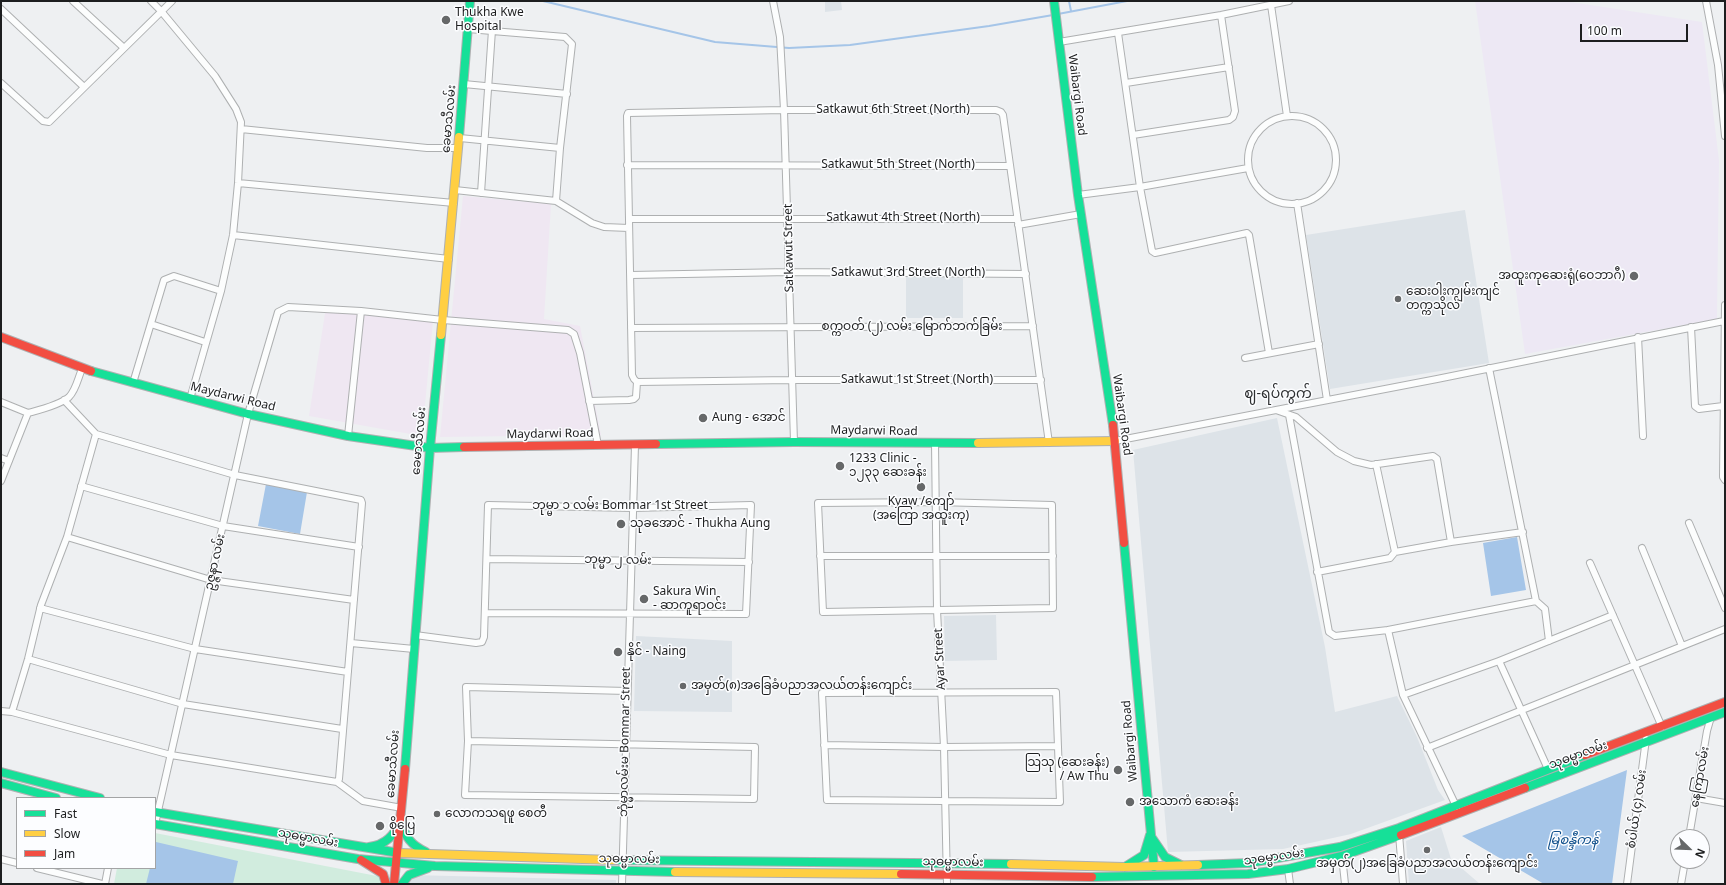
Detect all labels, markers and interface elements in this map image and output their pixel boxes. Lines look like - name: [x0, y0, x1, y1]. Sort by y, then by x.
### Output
- place label: Thukha Kwe Hospital: [455, 6, 524, 34]
- marker: Thukha Kwe Hospital: [440, 14, 452, 26]
- scale bar: [1582, 16, 1690, 42]
- text: 100 m: [1587, 22, 1622, 39]
- street label: Waibargi Road: [1065, 53, 1089, 137]
- street label: ခေမာသီလမ်း: [439, 84, 459, 154]
- street label: Satkawut 6th Street (North): [816, 103, 970, 117]
- street label: Satkawut 5th Street (North): [821, 158, 975, 172]
- street label: Satkawut Street: [781, 204, 797, 292]
- street label: Satkawut 4th Street (North): [826, 211, 980, 225]
- street label: Satkawut 3rd Street (North): [831, 266, 985, 280]
- place label: အထူးကုဆေးရုံ(ဝေဘာဂီ): [1498, 269, 1625, 283]
- marker: အထူးကုဆေးရုံ(ဝေဘာဂီ): [1628, 270, 1640, 282]
- place label: ဆေးဝါးကျွမ်းကျင် တက္ကသိုလ်: [1406, 285, 1500, 313]
- marker: ဆေးဝါးကျွမ်းကျင် တက္ကသိုလ်: [1393, 294, 1403, 304]
- street label: စက္ကဝတ် (၂) လမ်း မြောက်ဘက်ခြမ်း: [822, 320, 1002, 334]
- street label: Satkawut 1st Street (North): [841, 373, 993, 387]
- street label: Waibargi Road: [1109, 373, 1135, 457]
- street label: Maydarwi Road: [189, 379, 277, 415]
- district label: ဈ-ရပ်ကွက်: [1244, 386, 1312, 402]
- street label: ခေမာသီလမ်း: [409, 406, 429, 476]
- place label: Aung - အောင်: [712, 411, 785, 425]
- marker: Aung - အောင်: [697, 412, 709, 424]
- street label: Maydarwi Road: [830, 423, 918, 439]
- street label: Maydarwi Road: [506, 426, 594, 442]
- place label: 1233 Clinic - ၁၂၃၃ ဆေးခန်း: [849, 452, 927, 480]
- marker: 1233 Clinic - ၁၂၃၃ ဆေးခန်း: [834, 460, 846, 472]
- marker: Kyaw /ကျော် (အကြော အထူးကု): [915, 481, 927, 493]
- place label: Kyaw /ကျော် (အကြော အထူးကု): [873, 495, 969, 523]
- street label: ဘုမ္မာ ၁ လမ်း Bommar 1st Street: [532, 499, 708, 513]
- place label: သုခအောင် - Thukha Aung: [630, 517, 770, 531]
- marker: သုခအောင် - Thukha Aung: [615, 518, 627, 530]
- street label: ဥဇ္ဇနာ လမ်း: [202, 532, 228, 592]
- street label: ဘုမ္မာ ၂ လမ်း: [584, 552, 652, 568]
- place label: Sakura Win - ဆာကူရာဝင်း: [653, 585, 726, 613]
- marker: Sakura Win - ဆာကူရာဝင်း: [638, 593, 650, 605]
- street label: Ayar Street: [931, 628, 949, 690]
- place label: နိုင် - Naing: [627, 645, 686, 659]
- marker: နိုင် - Naing: [612, 646, 624, 658]
- street label: ဘုံမ္မာလမ်းမ Bommar Street: [616, 667, 634, 817]
- place label: အမှတ်(၈)အခြေခံပညာအလယ်တန်းကျောင်း: [691, 679, 912, 693]
- marker: အမှတ်(၈)အခြေခံပညာအလယ်တန်းကျောင်း: [678, 681, 688, 691]
- street label: Waibargi Road: [1119, 699, 1141, 783]
- street label: ခေမာသီလမ်း: [383, 729, 403, 799]
- street label: သုဓမ္မာလမ်း: [1547, 738, 1609, 772]
- street label: နေကြာလမ်း: [1688, 745, 1712, 809]
- place label: သြသု (ဆေးခန်း) / Aw Thu: [1025, 756, 1109, 784]
- marker: သြသု (ဆေးခန်း) / Aw Thu: [1112, 764, 1124, 776]
- street label: စံပါယ် (၄) လမ်း: [1624, 769, 1650, 849]
- place label: အသောကံ ဆေးခန်း: [1139, 795, 1239, 809]
- marker: အသောကံ ဆေးခန်း: [1124, 796, 1136, 808]
- legend: [16, 797, 156, 869]
- text: Fast: [54, 805, 77, 822]
- place label: လောကသရဖူ စေတီ: [445, 807, 547, 821]
- marker: လောကသရဖူ စေတီ: [432, 809, 442, 819]
- place label: စိုပြေ: [389, 819, 415, 833]
- marker: စိုပြေ: [374, 820, 386, 832]
- text: Slow: [54, 825, 80, 842]
- street label: သုဓမ္မာလမ်း: [277, 826, 339, 850]
- north arrow: [1670, 829, 1710, 869]
- water label: မြစန္ဒီ‌ကန်: [1548, 832, 1598, 848]
- text: Jam: [54, 845, 75, 862]
- marker: အမှတ်(၂)အခြေခံပညာအလယ်တန်းကျောင်း: [1422, 845, 1432, 855]
- street label: သုဓမ္မာလမ်း: [1243, 846, 1305, 868]
- text: N: [1692, 846, 1709, 861]
- street label: သုဓမ္မာလမ်း: [598, 851, 660, 867]
- street label: သုဓမ္မာလမ်း: [922, 854, 984, 870]
- place label: အမှတ်(၂)အခြေခံပညာအလယ်တန်းကျောင်း: [1316, 857, 1538, 871]

